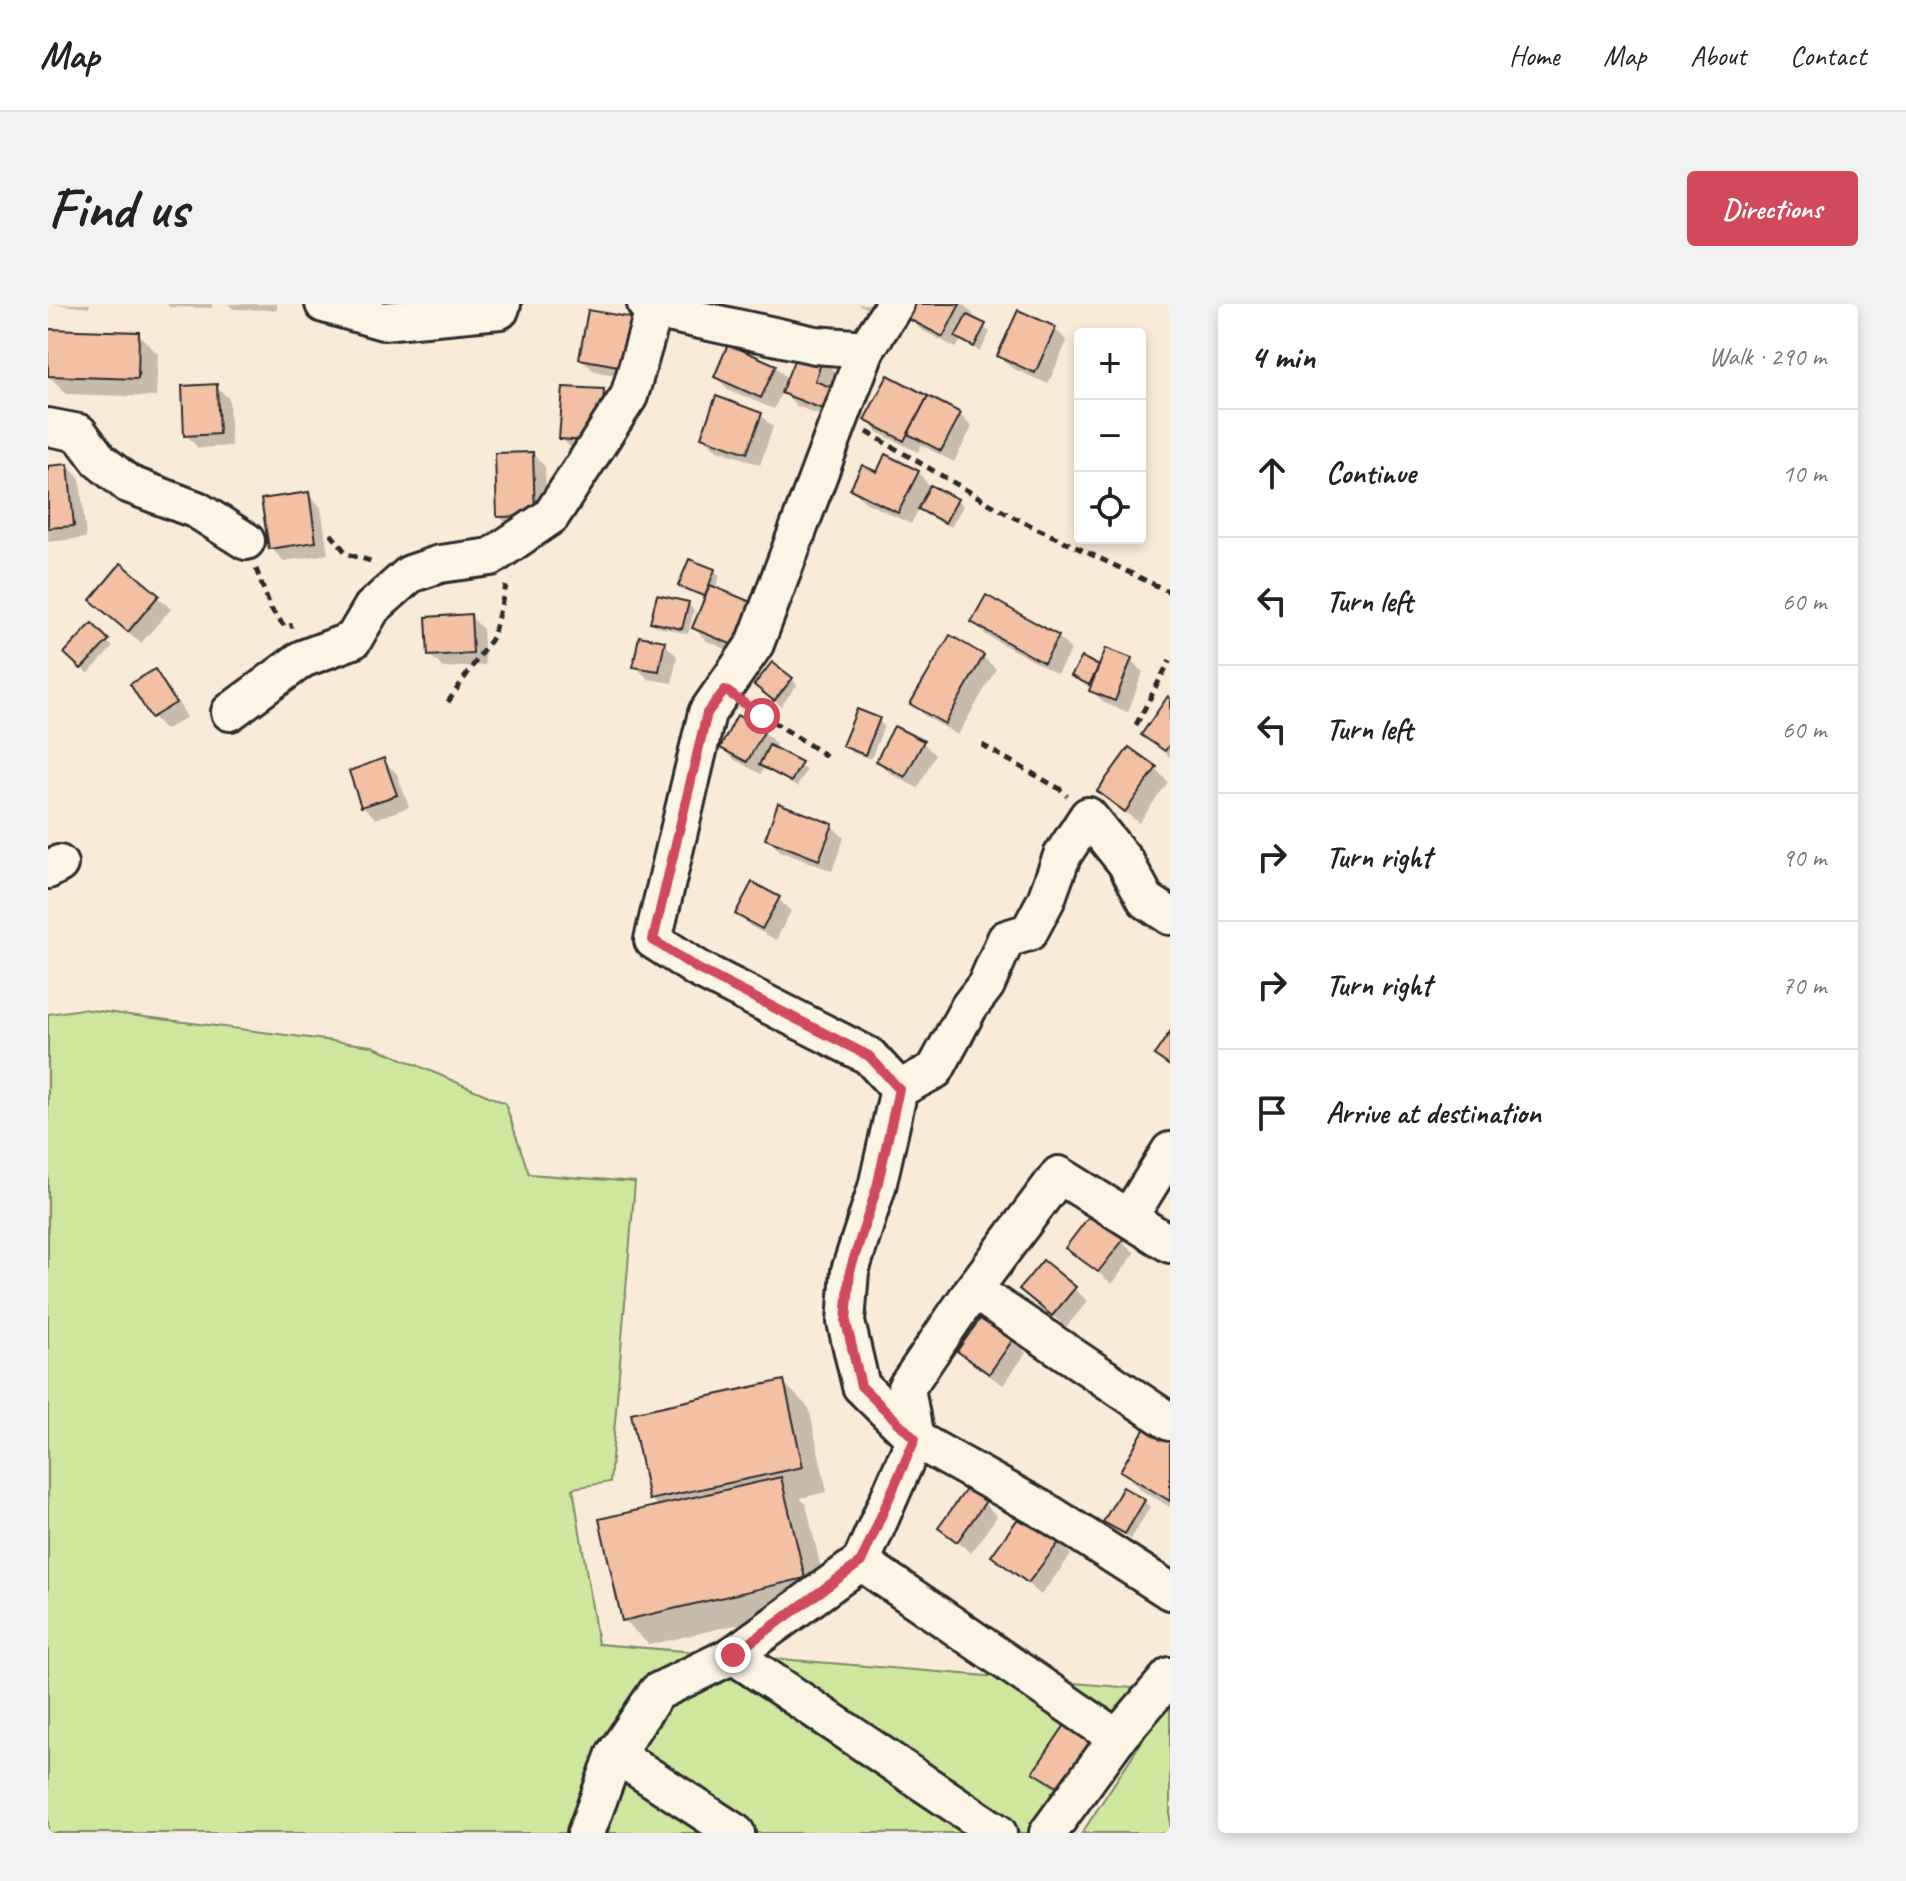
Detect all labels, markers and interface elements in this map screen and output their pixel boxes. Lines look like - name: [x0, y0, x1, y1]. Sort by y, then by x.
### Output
- text: Map: [40, 32, 99, 79]
- text: Home: [1509, 38, 1559, 73]
- text: Map: [1603, 38, 1646, 73]
- text: About: [1690, 38, 1746, 73]
- text: Contact: [1790, 38, 1866, 73]
- button: Directions: [1687, 171, 1858, 246]
- text: Find us: [48, 173, 188, 244]
- map controls: [1074, 328, 1146, 544]
- button: +: [1074, 328, 1146, 400]
- text: 4 min: [1250, 335, 1315, 378]
- text: Walk · 290 m: [1709, 340, 1826, 373]
- button: −: [1074, 400, 1146, 472]
- icon: ahead: [1250, 451, 1294, 495]
- text: Continue: [1326, 454, 1416, 492]
- text: 10 m: [1782, 457, 1826, 490]
- button: locate: [1074, 472, 1146, 544]
- icon: left: [1250, 579, 1294, 623]
- text: Turn left: [1326, 582, 1413, 620]
- text: 60 m: [1782, 585, 1826, 618]
- route start: [744, 698, 780, 734]
- icon: left: [1250, 707, 1294, 751]
- text: Turn left: [1326, 710, 1413, 748]
- text: 60 m: [1782, 713, 1826, 746]
- icon: right: [1250, 835, 1294, 879]
- text: Turn right: [1326, 838, 1431, 876]
- text: 90 m: [1782, 841, 1826, 874]
- icon: right: [1250, 963, 1294, 1007]
- text: Turn right: [1326, 966, 1431, 1004]
- text: 70 m: [1782, 969, 1826, 1002]
- icon: arrive: [1250, 1091, 1294, 1135]
- text: Arrive at destination: [1326, 1094, 1541, 1132]
- route end: [715, 1637, 751, 1673]

